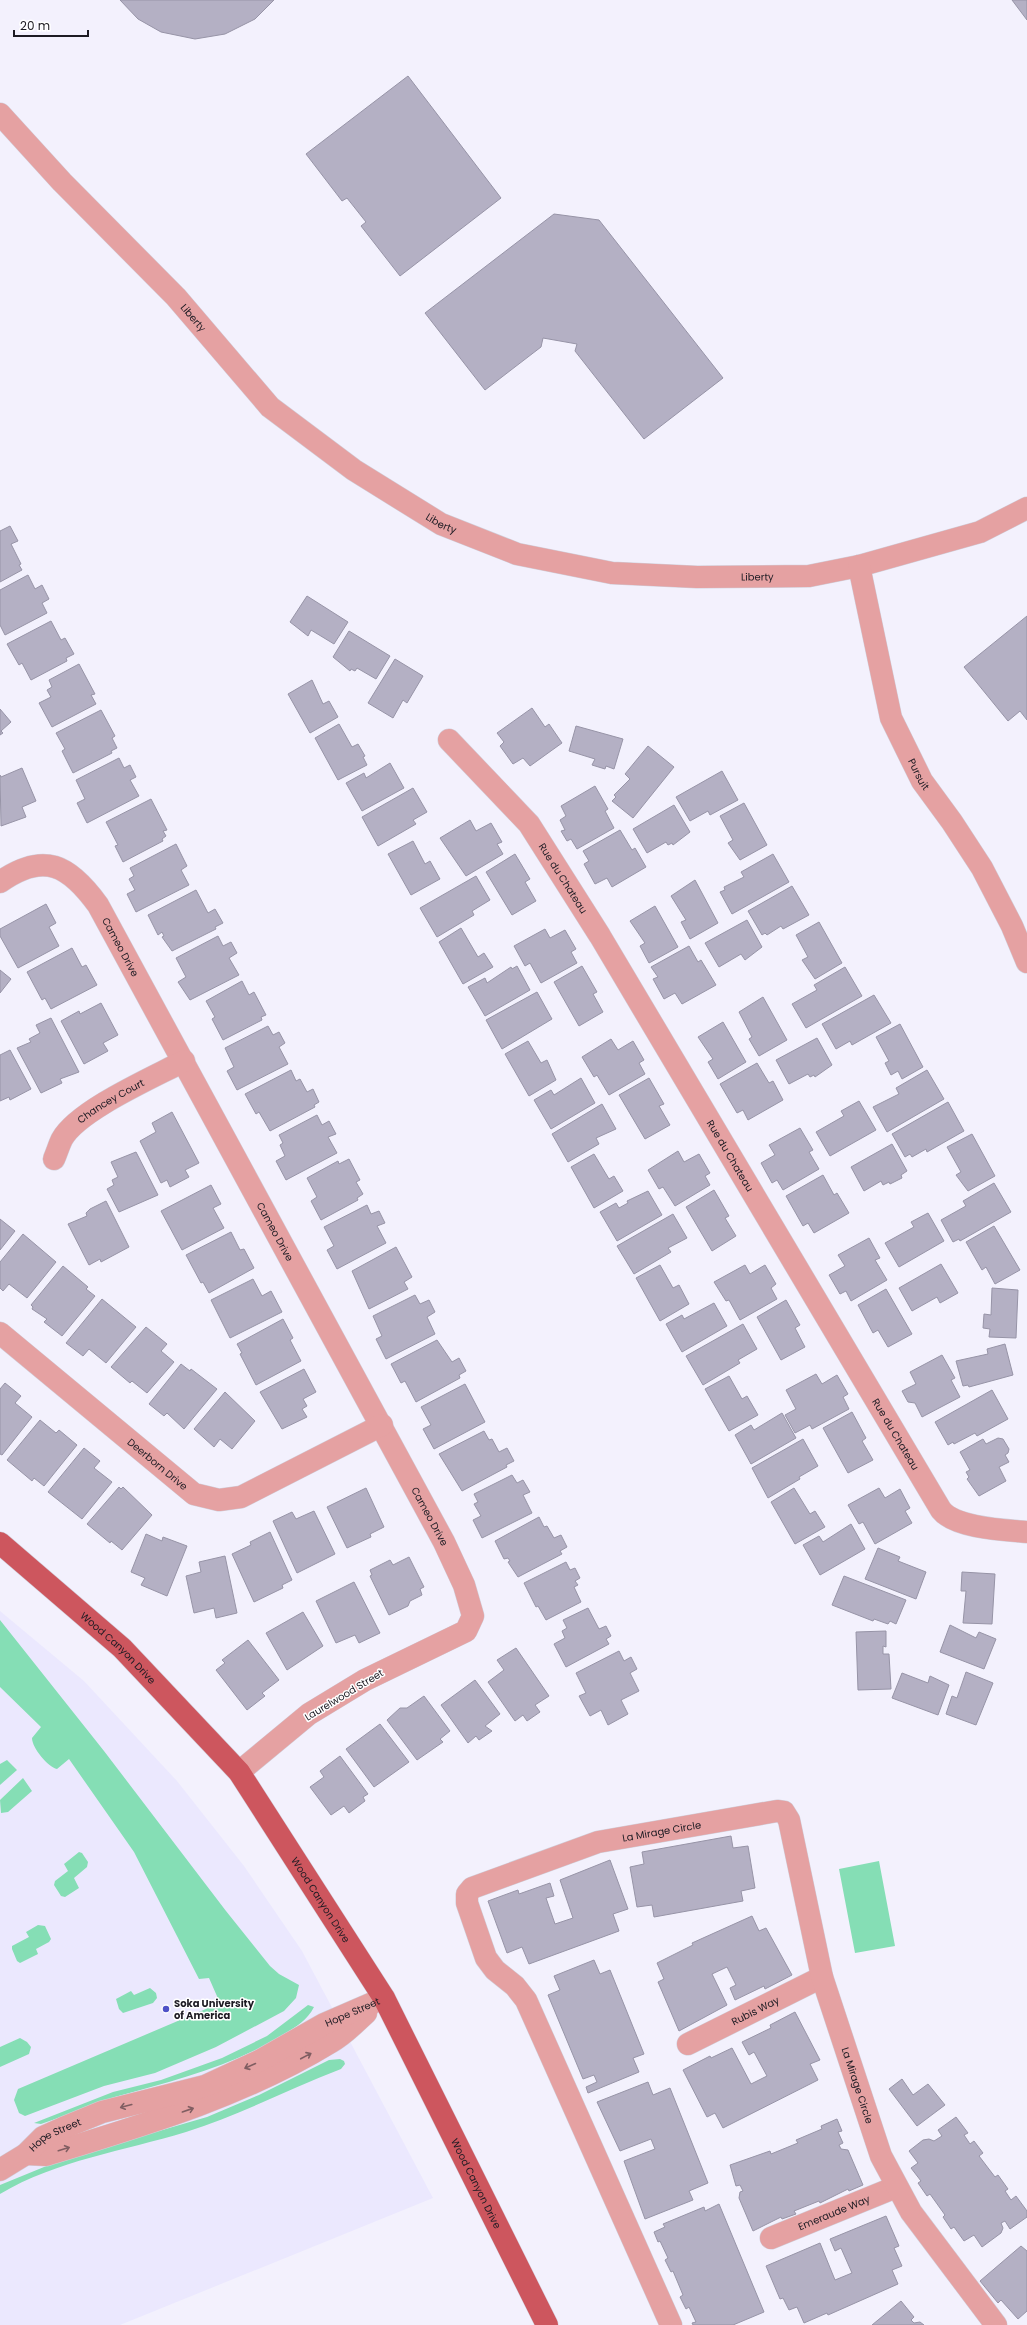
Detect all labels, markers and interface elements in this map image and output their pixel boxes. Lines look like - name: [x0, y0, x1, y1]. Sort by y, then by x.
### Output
- scale bar: [14, 12, 88, 38]
- text: 20 m: [20, 17, 50, 34]
- street label: Liberty: [177, 300, 210, 335]
- street label: Liberty: [423, 509, 459, 537]
- street label: Liberty: [741, 569, 774, 584]
- street label: Pursuit: [905, 756, 934, 793]
- street label: Rue du Chateau: [535, 840, 591, 916]
- street label: Cameo Drive: [99, 915, 143, 979]
- street label: Chancey Court: [74, 1075, 147, 1127]
- street label: Rue du Chateau: [703, 1117, 758, 1194]
- street label: Cameo Drive: [253, 1199, 298, 1264]
- street label: Rue du Chateau: [869, 1395, 923, 1473]
- street label: Deerborn Drive: [124, 1434, 191, 1493]
- street label: Cameo Drive: [408, 1484, 452, 1548]
- street label: Wood Canyon Drive: [77, 1608, 159, 1687]
- street label: Laurelwood Street: [302, 1665, 387, 1725]
- street label: La Mirage Circle: [621, 1817, 702, 1845]
- street label: Wood Canyon Drive: [288, 1854, 354, 1945]
- street label: Rubis Way: [729, 1992, 782, 2029]
- street label: Hope Street: [323, 1993, 382, 2030]
- place label: Soka University of America: [174, 1996, 255, 2023]
- marker: Soka University of America: [161, 2004, 171, 2014]
- street label: La Mirage Circle: [838, 2045, 877, 2125]
- one-way arrow: [300, 2051, 312, 2059]
- one-way arrow: [244, 2062, 256, 2070]
- one-way arrow: [120, 2103, 133, 2110]
- one-way arrow: [182, 2105, 194, 2113]
- street label: Hope Street: [25, 2114, 83, 2155]
- street label: Wood Canyon Drive: [448, 2136, 505, 2231]
- one-way arrow: [58, 2145, 71, 2152]
- street label: Emeraude Way: [796, 2191, 872, 2234]

